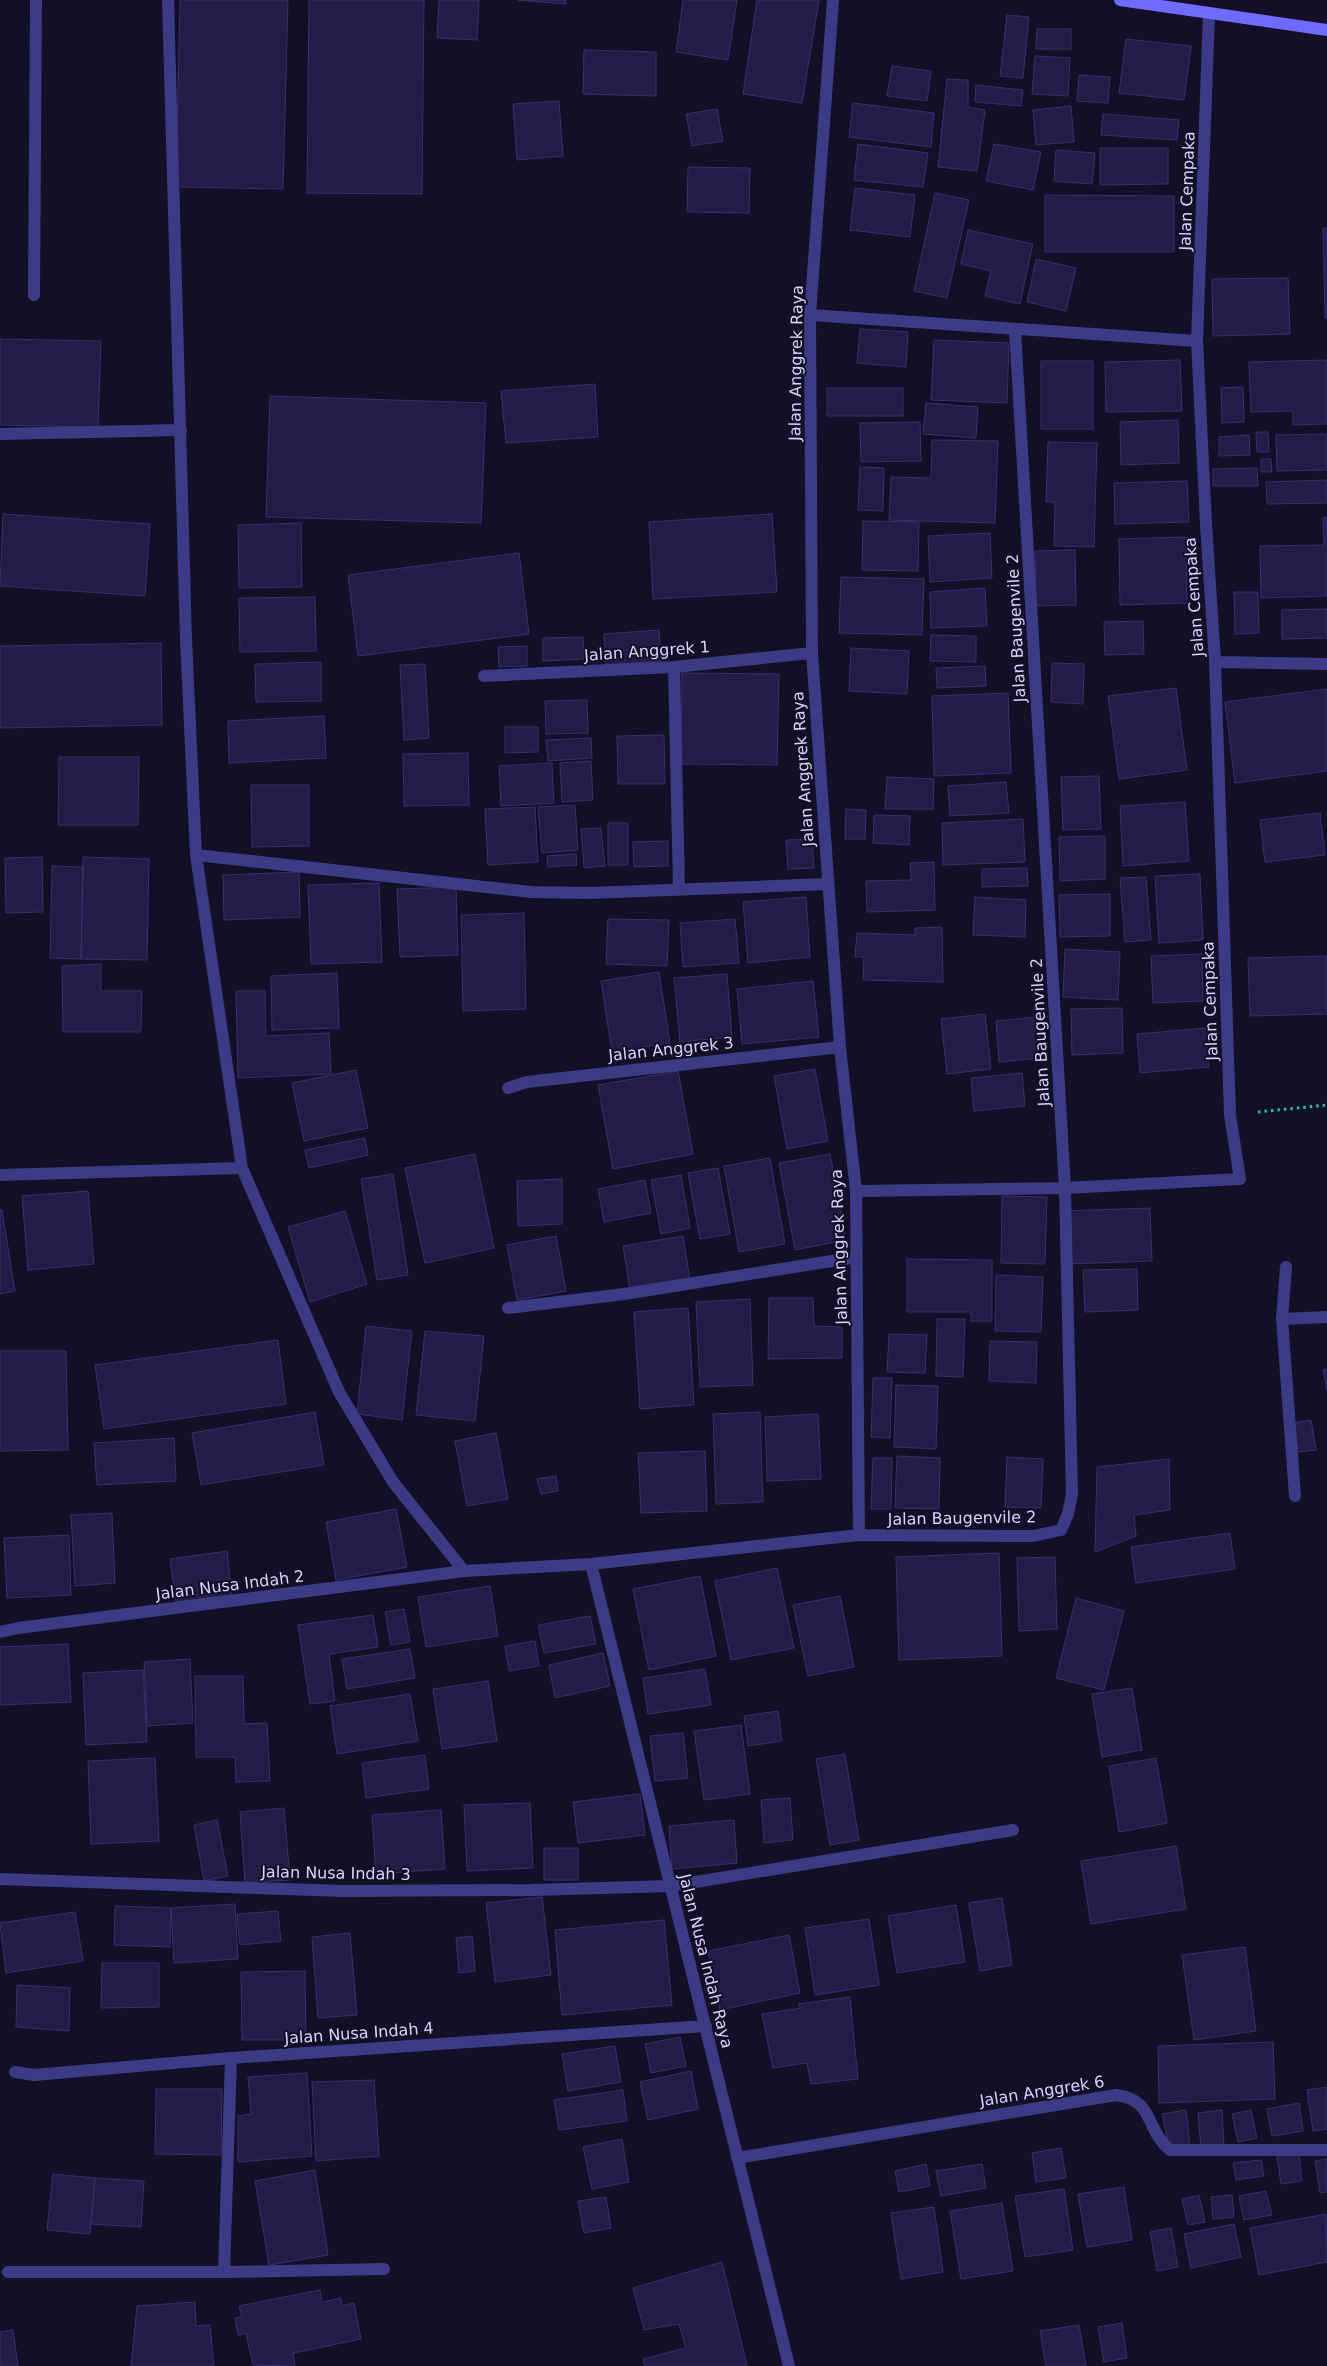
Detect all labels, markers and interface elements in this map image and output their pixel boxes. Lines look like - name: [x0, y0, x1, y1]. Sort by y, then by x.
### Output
- street label: Jalan Cempaka: [1175, 131, 1199, 252]
- street label: Jalan Anggrek Raya: [785, 285, 807, 442]
- street label: Jalan Cempaka: [1180, 537, 1208, 658]
- street label: Jalan Baugenvile 2: [1003, 553, 1029, 704]
- street label: Jalan Anggrek 1: [582, 637, 711, 665]
- street label: Jalan Anggrek Raya: [788, 691, 818, 848]
- street label: Jalan Cempaka: [1198, 941, 1222, 1062]
- street label: Jalan Baugenvile 2: [1027, 957, 1053, 1108]
- street label: Jalan Anggrek 3: [606, 1033, 735, 1065]
- street label: Jalan Anggrek Raya: [827, 1169, 851, 1326]
- street label: Jalan Baugenvile 2: [887, 1507, 1036, 1529]
- street label: Jalan Nusa Indah 2: [154, 1566, 305, 1604]
- street label: Jalan Nusa Indah 3: [260, 1862, 411, 1884]
- street label: Jalan Nusa Indah Raya: [675, 1871, 737, 2050]
- street label: Jalan Nusa Indah 4: [283, 2018, 434, 2048]
- street label: Jalan Anggrek 6: [977, 2072, 1106, 2110]

